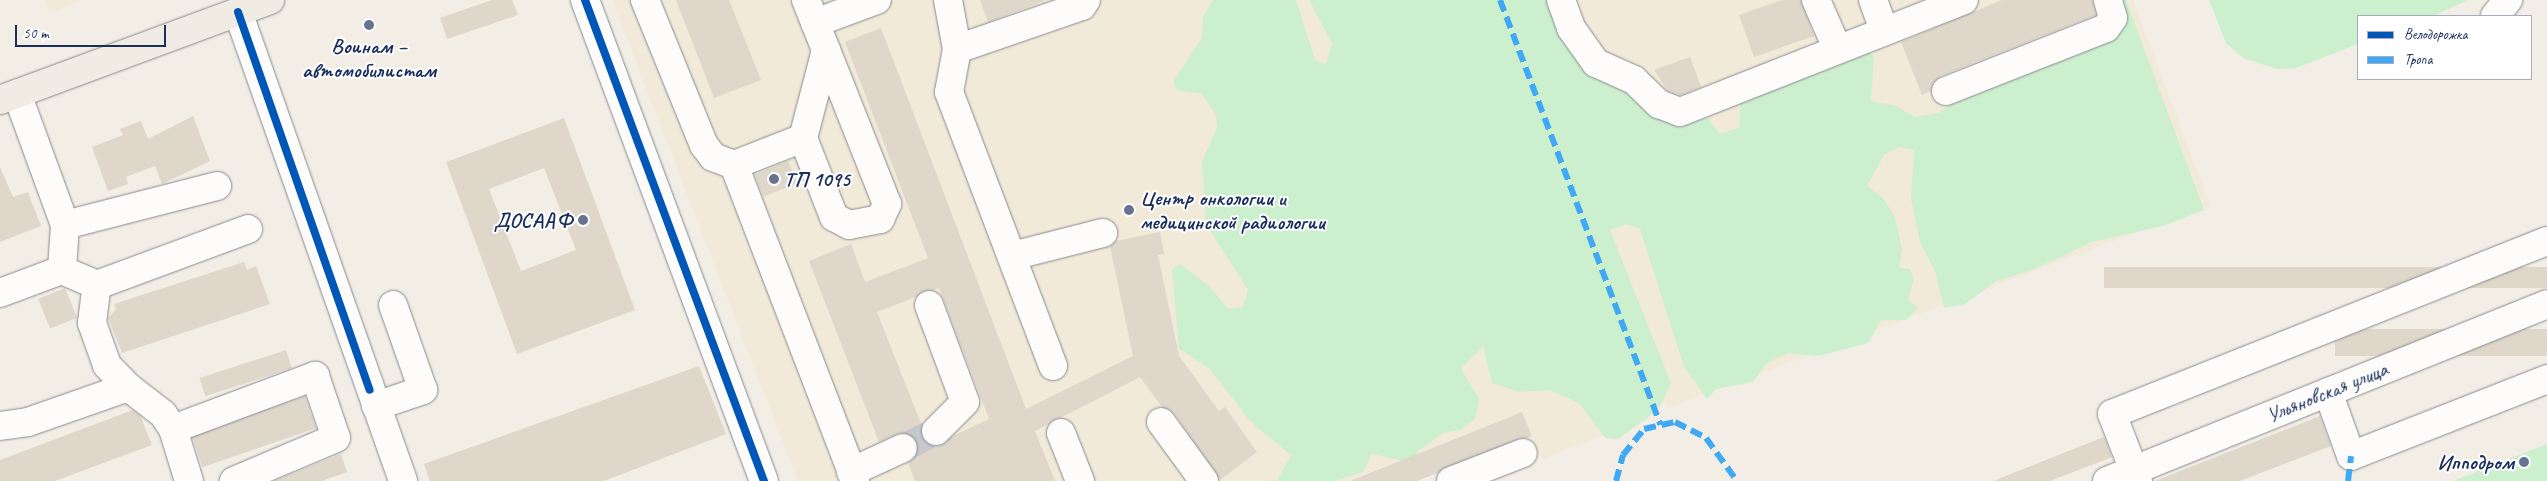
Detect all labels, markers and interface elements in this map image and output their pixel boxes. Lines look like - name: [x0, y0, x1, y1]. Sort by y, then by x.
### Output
- scale bar: [18, 15, 169, 47]
- legend: [2357, 15, 2532, 80]
- marker: Воинам – автомобилистам: [363, 19, 375, 31]
- text: 50 m: [23, 24, 49, 43]
- text: Велодорожка: [2404, 25, 2467, 44]
- place label: Воинам – автомобилистам: [302, 33, 436, 83]
- text: Тропа: [2404, 50, 2432, 69]
- place label: ТП 1095: [784, 166, 850, 192]
- marker: ТП 1095: [768, 173, 780, 185]
- place label: Центр онкологии и медицинской радиологии: [1140, 185, 1325, 235]
- marker: Центр онкологии и медицинской радиологии: [1122, 203, 1136, 217]
- place label: ДОСААФ: [494, 207, 573, 233]
- marker: ДОСААФ: [577, 214, 589, 226]
- street label: Ульяновская улица: [2262, 356, 2392, 428]
- place label: Ипподром: [2437, 449, 2514, 475]
- marker: Ипподром: [2518, 456, 2530, 468]

